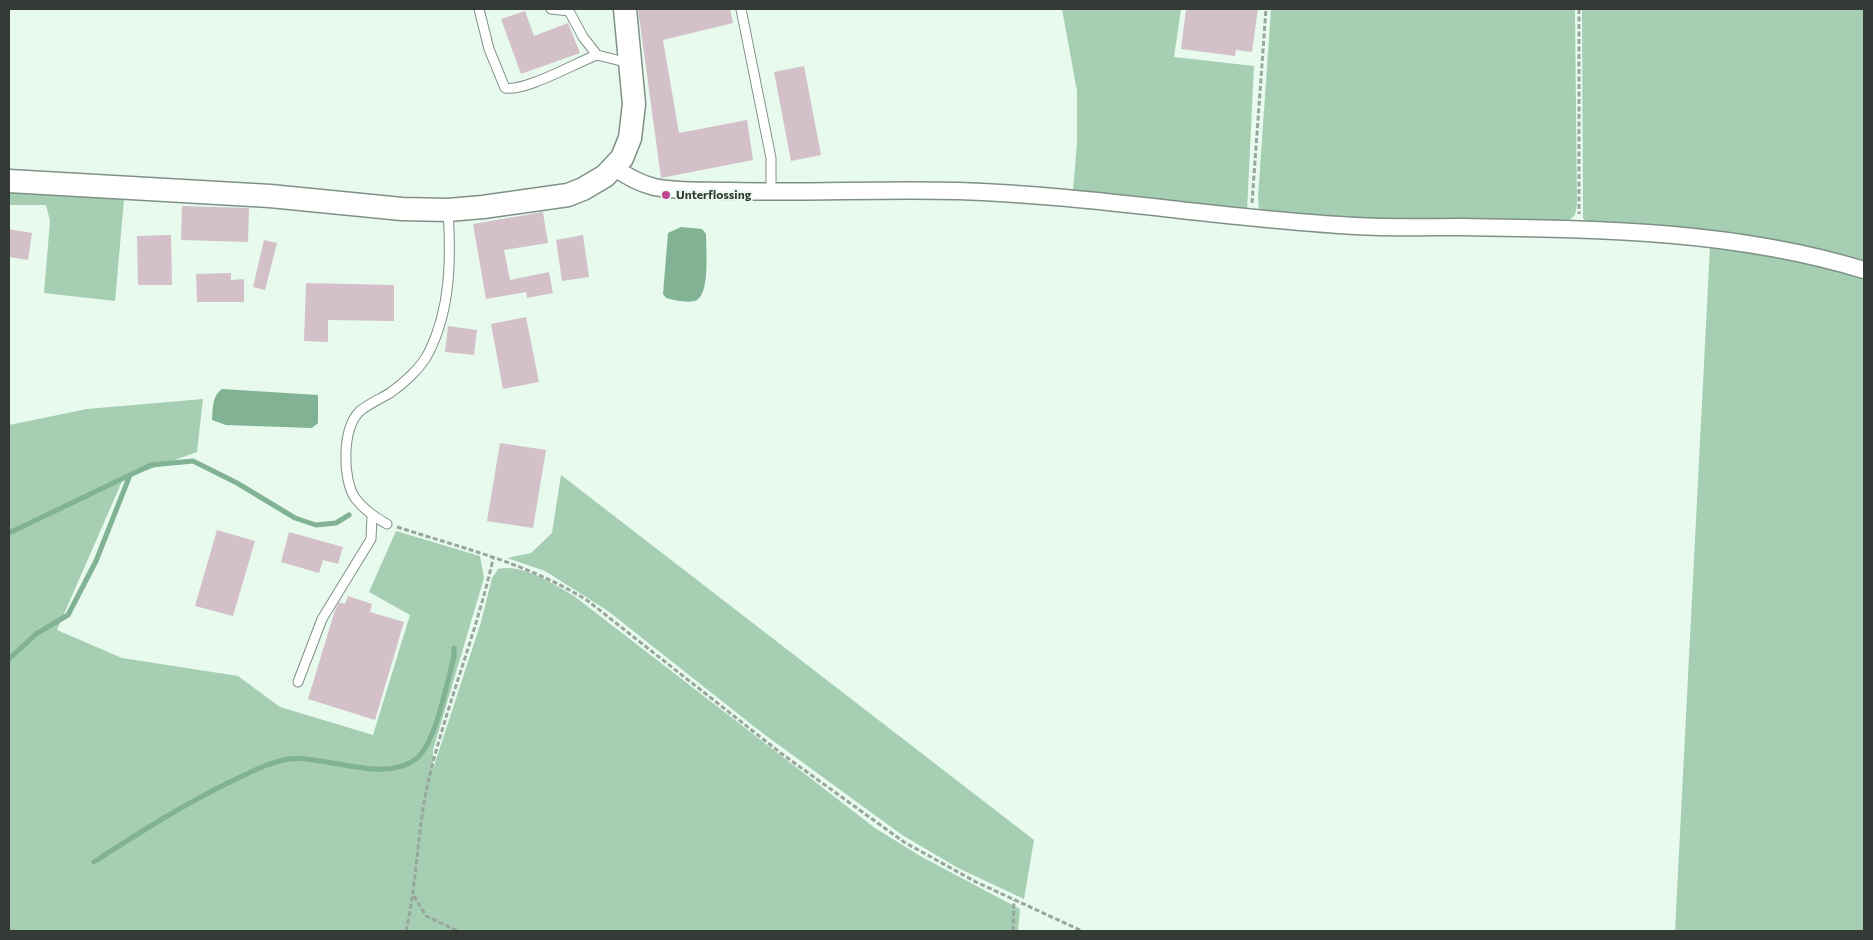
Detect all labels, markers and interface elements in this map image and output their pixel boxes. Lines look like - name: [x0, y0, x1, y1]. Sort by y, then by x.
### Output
- place label: Unterflossing: [676, 188, 751, 202]
- marker: Unterflossing: [660, 189, 672, 201]

